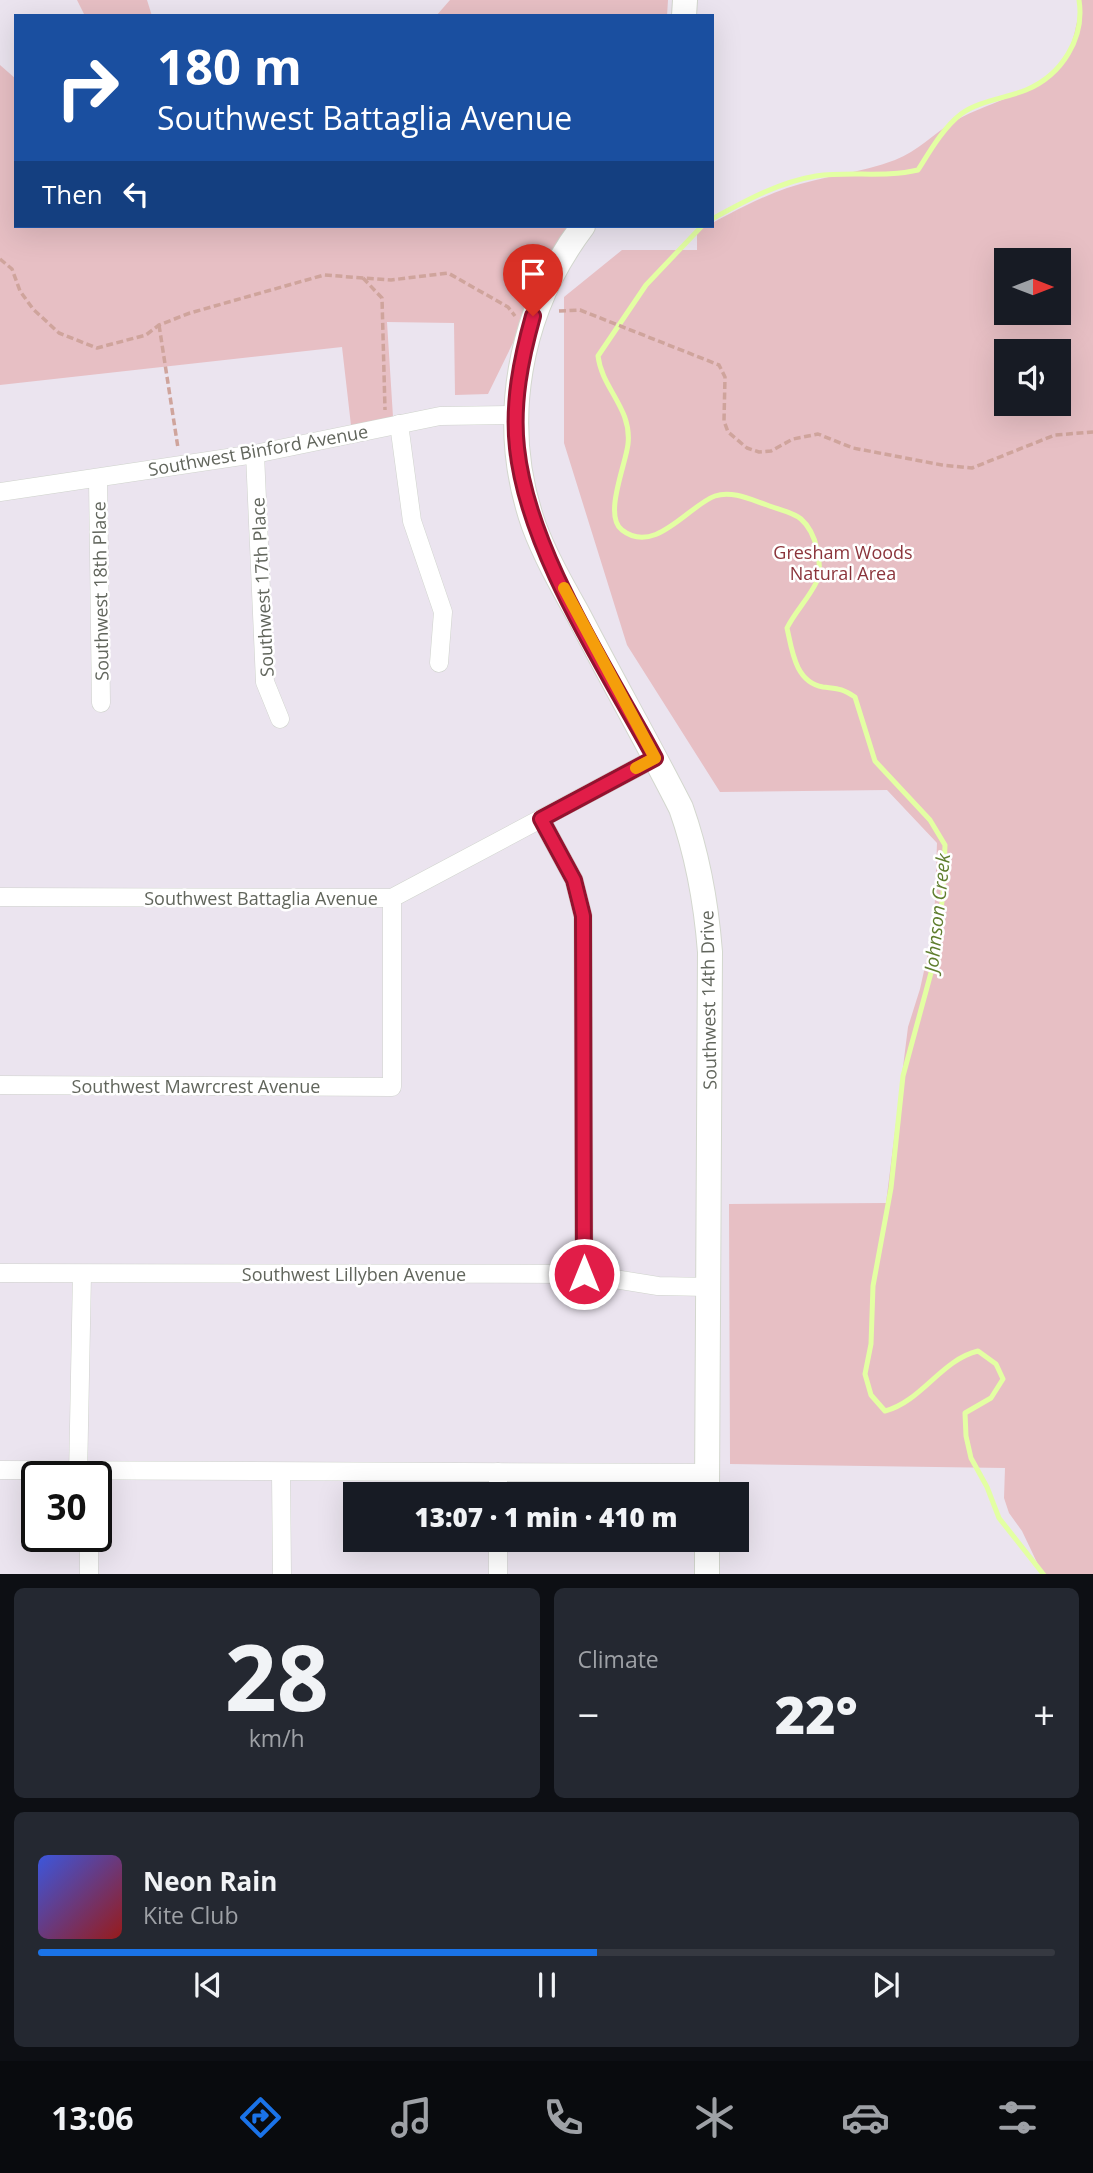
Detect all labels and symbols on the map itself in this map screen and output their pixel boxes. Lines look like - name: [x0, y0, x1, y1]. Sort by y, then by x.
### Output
- pin: [503, 244, 563, 316]
- north arrow: [994, 248, 1071, 326]
- street label: Southwest Binford Avenue: [146, 419, 370, 481]
- street label: Southwest 17th Place: [245, 497, 279, 677]
- street label: Southwest 18th Place: [86, 501, 114, 681]
- park label: Gresham Woods Natural Area: [773, 540, 913, 585]
- water label: Johnson Creek: [918, 852, 956, 977]
- street label: Southwest Battaglia Avenue: [144, 886, 378, 910]
- street label: Southwest 14th Drive: [694, 910, 722, 1090]
- street label: Southwest Mawrcrest Avenue: [72, 1074, 320, 1098]
- position arrow: [547, 1237, 621, 1311]
- street label: Southwest Lillyben Avenue: [242, 1262, 466, 1286]
- speed limit sign: 30: [21, 1461, 112, 1552]

